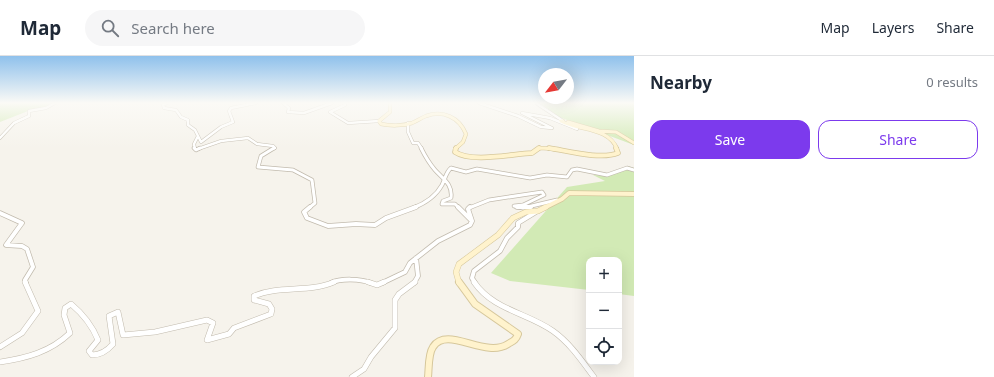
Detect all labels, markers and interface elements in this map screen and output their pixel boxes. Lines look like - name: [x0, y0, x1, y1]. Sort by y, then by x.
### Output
- search box: [85, 10, 365, 46]
- text: Map: [20, 15, 61, 41]
- icon: search: [99, 17, 121, 39]
- text: Search here: [131, 18, 215, 38]
- text: Map: [821, 18, 850, 37]
- text: Layers: [872, 18, 914, 37]
- text: Share: [936, 18, 974, 37]
- north arrow: [538, 68, 574, 104]
- text: Nearby: [650, 71, 712, 94]
- text: 0 results: [926, 73, 978, 91]
- button: Save: [650, 120, 810, 159]
- button: Share: [818, 120, 978, 159]
- map controls: [586, 257, 622, 365]
- button: +: [586, 257, 622, 293]
- button: −: [586, 293, 622, 329]
- button: locate: [586, 329, 622, 365]

